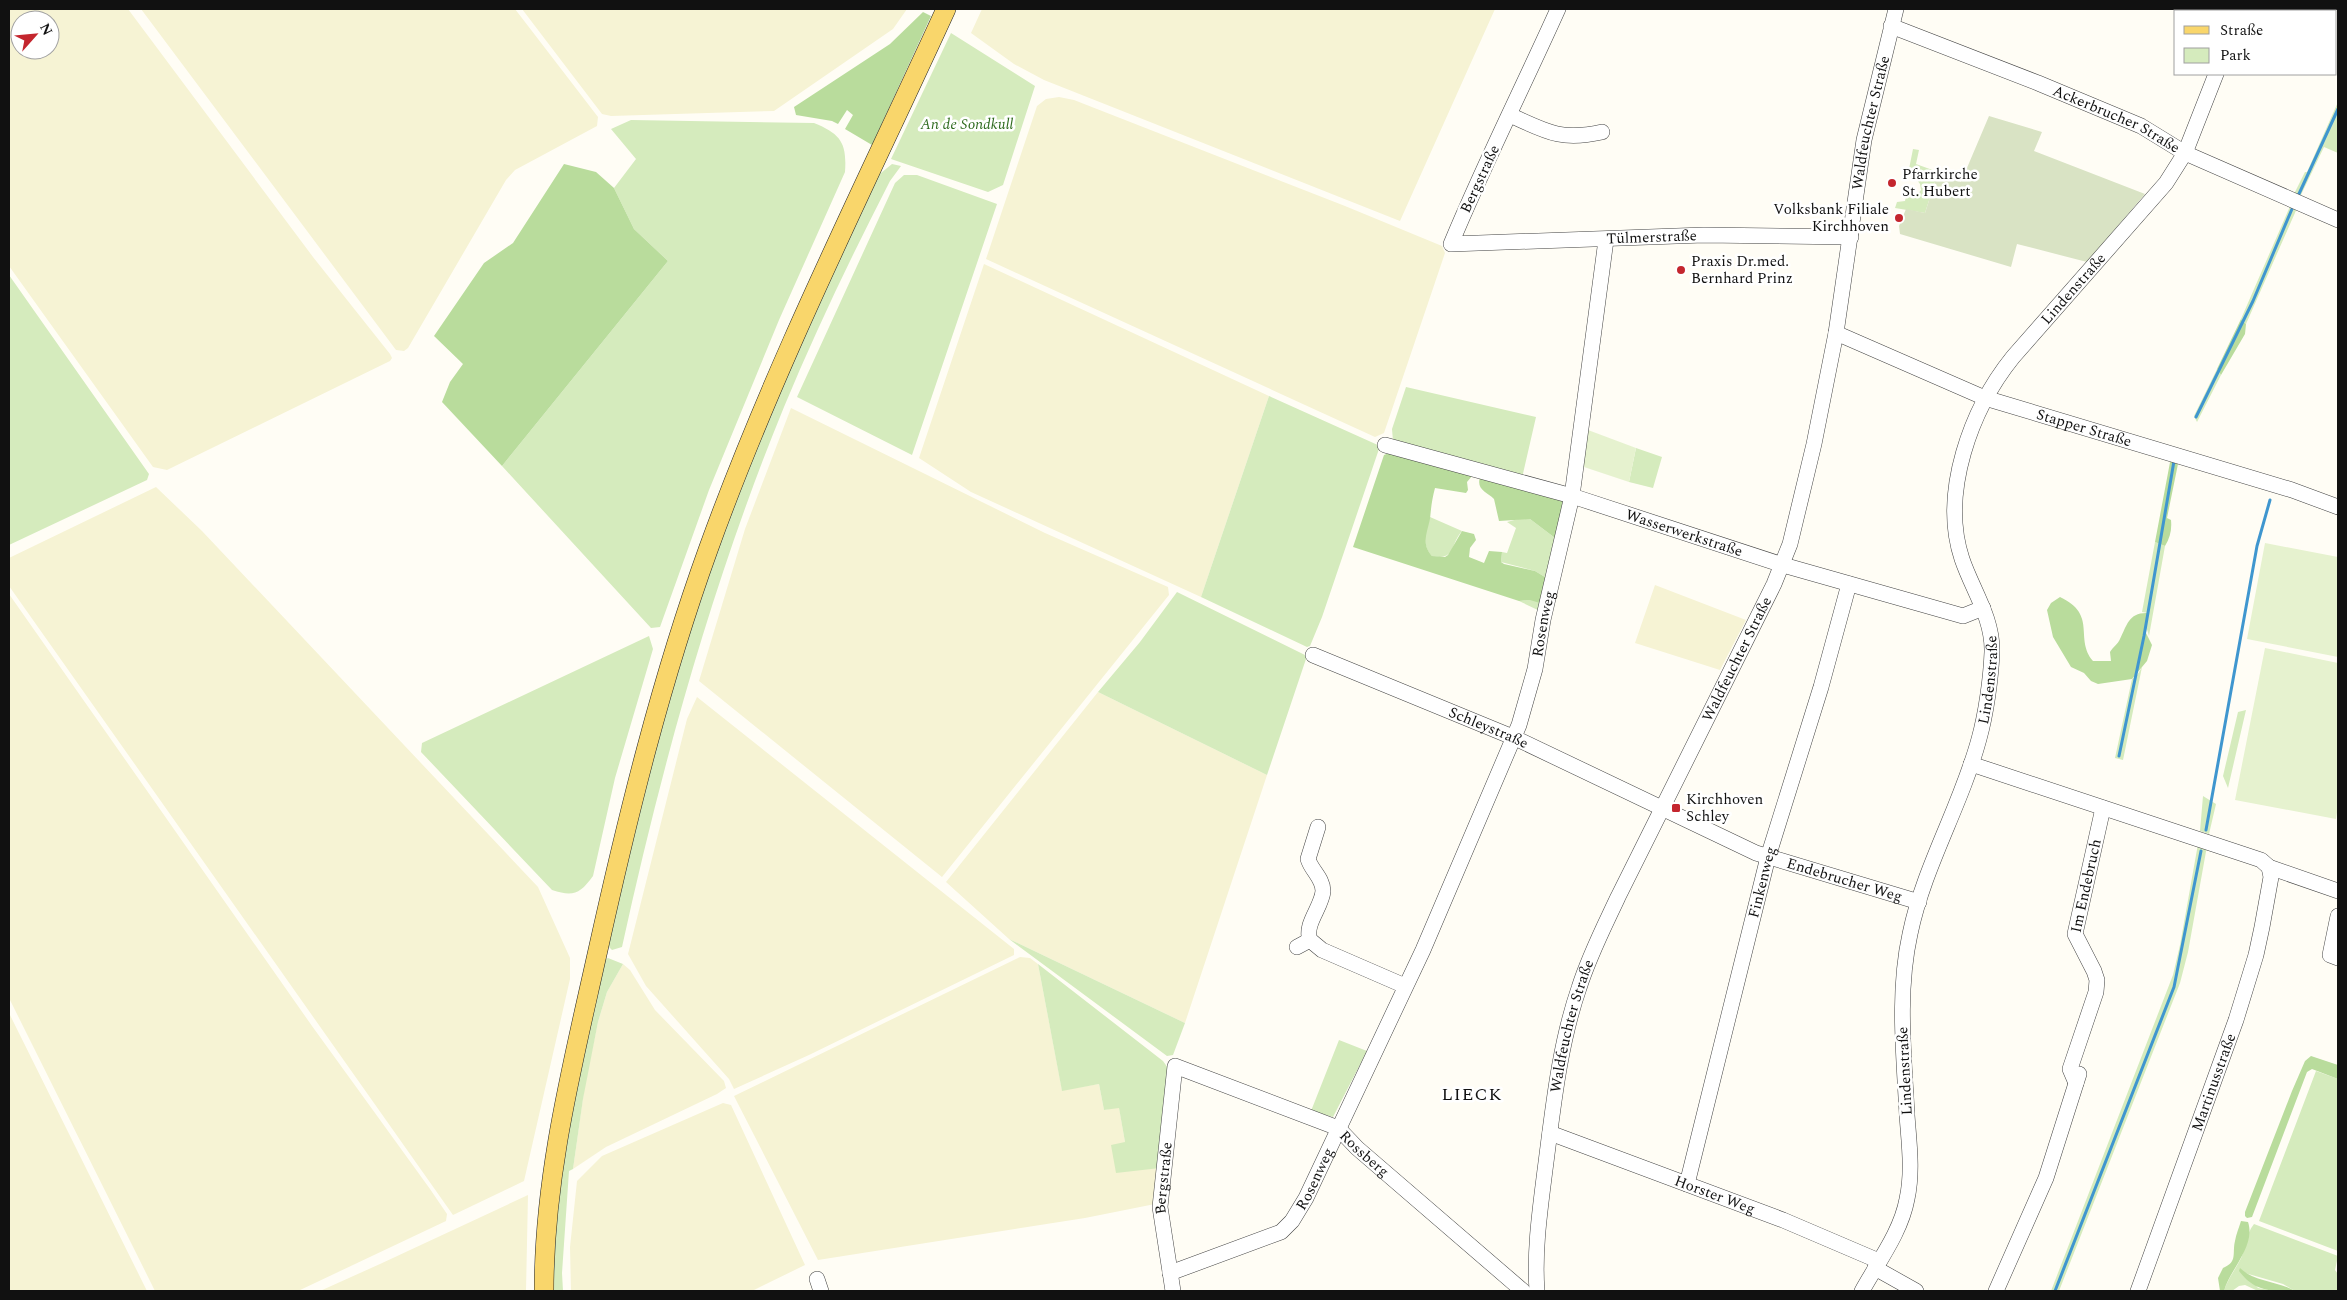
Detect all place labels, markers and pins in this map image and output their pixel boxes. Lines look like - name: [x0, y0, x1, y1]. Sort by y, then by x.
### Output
- place label: Pfarrkirche St. Hubert: [1902, 163, 1978, 203]
- marker: Pfarrkirche St. Hubert: [1886, 177, 1898, 189]
- place label: Volksbank Filiale Kirchhoven: [1773, 198, 1889, 238]
- marker: Volksbank Filiale Kirchhoven: [1893, 212, 1905, 224]
- place label: Praxis Dr.med. Bernhard Prinz: [1691, 250, 1793, 290]
- marker: Praxis Dr.med. Bernhard Prinz: [1675, 264, 1687, 276]
- place label: Kirchhoven Schley: [1686, 788, 1763, 828]
- marker: Kirchhoven Schley: [1670, 802, 1682, 814]

